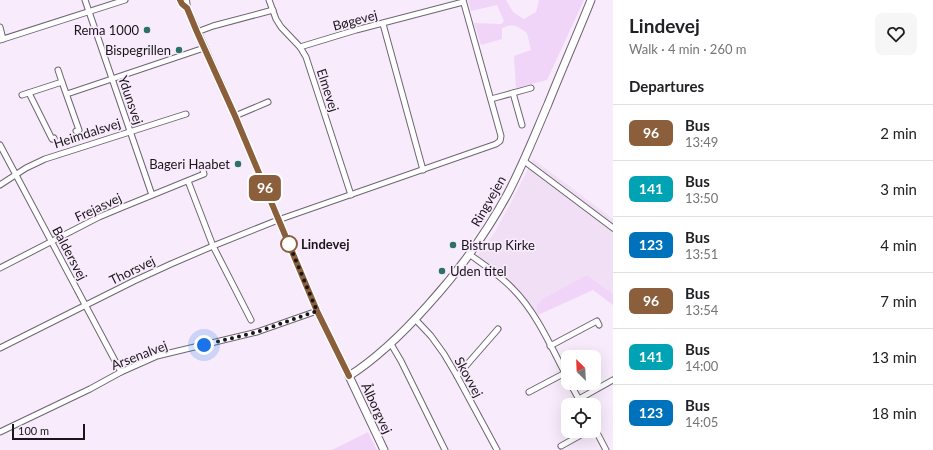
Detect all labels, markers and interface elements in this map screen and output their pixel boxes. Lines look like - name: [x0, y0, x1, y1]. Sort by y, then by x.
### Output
- street label: Bøgevej: [331, 6, 379, 34]
- button: heart: [875, 13, 917, 55]
- text: Lindevej: [629, 14, 700, 37]
- place label: Rema 1000: [74, 22, 139, 38]
- marker: Rema 1000: [142, 25, 152, 35]
- text: Walk · 4 min · 260 m: [629, 41, 747, 57]
- place label: Bispegrillen: [105, 42, 171, 58]
- marker: Bispegrillen: [174, 45, 184, 55]
- street label: Elmevej: [314, 66, 342, 114]
- street label: Ydunsvej: [115, 74, 147, 126]
- text: Departures: [629, 77, 704, 95]
- street label: Heimdalsvej: [52, 115, 122, 151]
- text: Bus: [685, 116, 710, 134]
- text: 96: [643, 124, 659, 141]
- text: 2 min: [880, 124, 917, 142]
- text: 13:49: [685, 134, 718, 150]
- place label: Bageri Haabet: [149, 156, 230, 172]
- marker: Bageri Haabet: [233, 159, 243, 169]
- text: Bus: [685, 172, 710, 190]
- street label: Ringvejen: [467, 173, 509, 229]
- line badge: 96: [247, 175, 283, 201]
- text: 96: [257, 179, 273, 196]
- text: 141: [639, 180, 663, 197]
- text: 3 min: [880, 180, 917, 198]
- street label: Frejasvej: [72, 189, 124, 225]
- text: 13:50: [685, 190, 718, 206]
- street label: Baldersvej: [49, 223, 91, 283]
- text: Bus: [685, 228, 710, 246]
- marker: Lindevej: [280, 235, 298, 253]
- place label: Lindevej: [301, 236, 349, 252]
- text: 123: [639, 236, 663, 253]
- text: 4 min: [880, 236, 917, 254]
- place label: Bistrup Kirke: [461, 237, 535, 253]
- marker: Bistrup Kirke: [448, 240, 458, 250]
- text: 13:51: [685, 246, 718, 262]
- street label: Thorsvej: [107, 252, 157, 288]
- place label: Uden titel: [450, 263, 507, 279]
- marker: Uden titel: [437, 266, 447, 276]
- text: Bus: [685, 284, 710, 302]
- text: 96: [643, 292, 659, 309]
- text: 7 min: [880, 292, 917, 310]
- text: 13:54: [685, 302, 718, 318]
- your location: [194, 335, 214, 355]
- street label: Arsenalvej: [108, 337, 170, 373]
- text: Bus: [685, 340, 710, 358]
- text: 141: [639, 348, 663, 365]
- text: 13 min: [871, 348, 917, 366]
- north arrow: [561, 350, 601, 390]
- map controls: [561, 350, 601, 438]
- street label: Skovvej: [451, 354, 487, 400]
- text: 14:00: [685, 358, 718, 374]
- street label: Ålborgvej: [358, 380, 396, 436]
- text: Bus: [685, 396, 710, 414]
- button: locate: [561, 398, 601, 438]
- text: 123: [639, 404, 663, 421]
- text: 18 min: [871, 404, 917, 422]
- text: 14:05: [685, 414, 718, 430]
- scale bar: [12, 422, 85, 441]
- text: 100 m: [18, 424, 49, 437]

